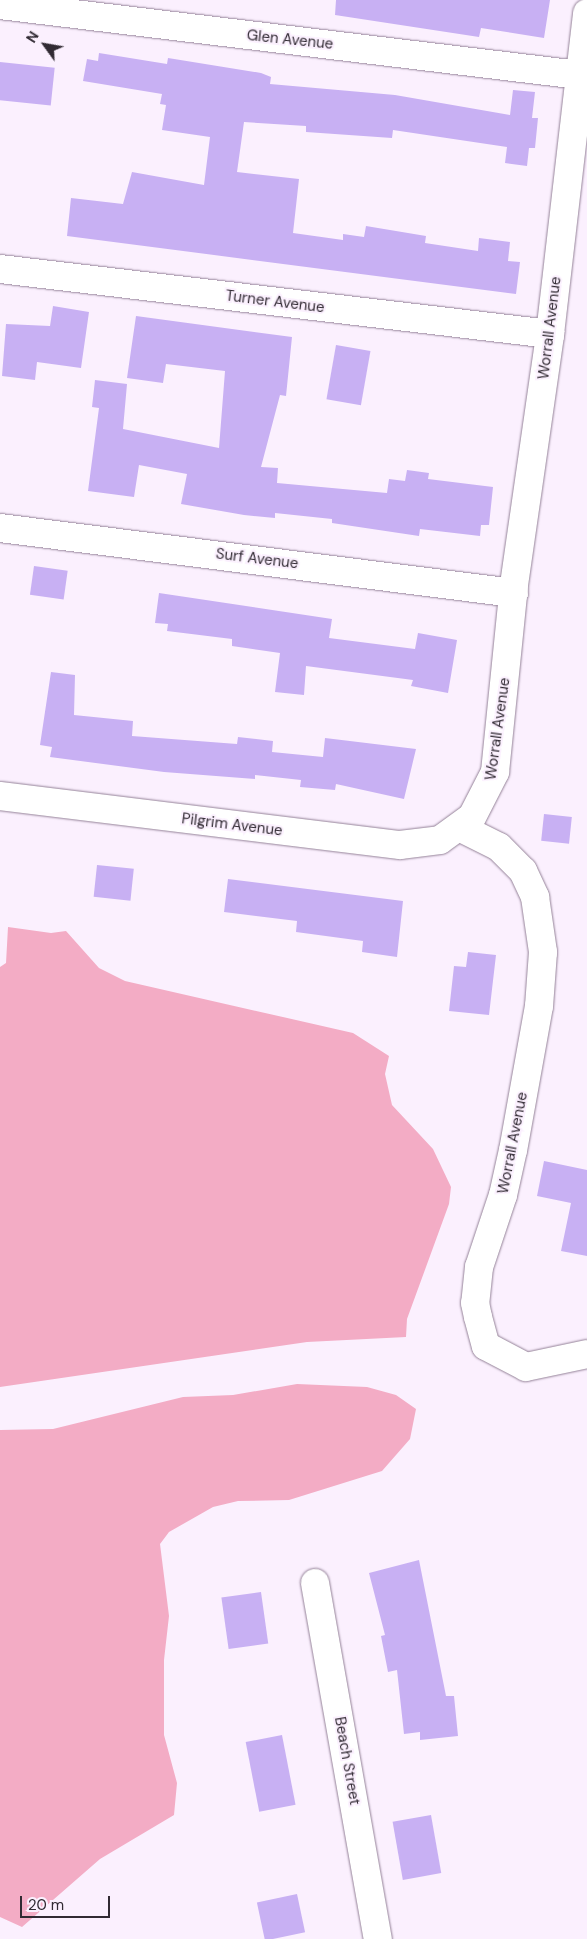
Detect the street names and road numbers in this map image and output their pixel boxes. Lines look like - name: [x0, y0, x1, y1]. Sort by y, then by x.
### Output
- street label: Glen Avenue: [246, 27, 334, 53]
- street label: Worrall Avenue: [535, 276, 565, 380]
- street label: Turner Avenue: [225, 287, 325, 317]
- street label: Surf Avenue: [215, 545, 299, 573]
- street label: Worrall Avenue: [482, 676, 514, 782]
- street label: Pilgrim Avenue: [181, 810, 283, 840]
- street label: Worrall Avenue: [494, 1090, 532, 1196]
- street label: Beach Street: [330, 1715, 364, 1807]

